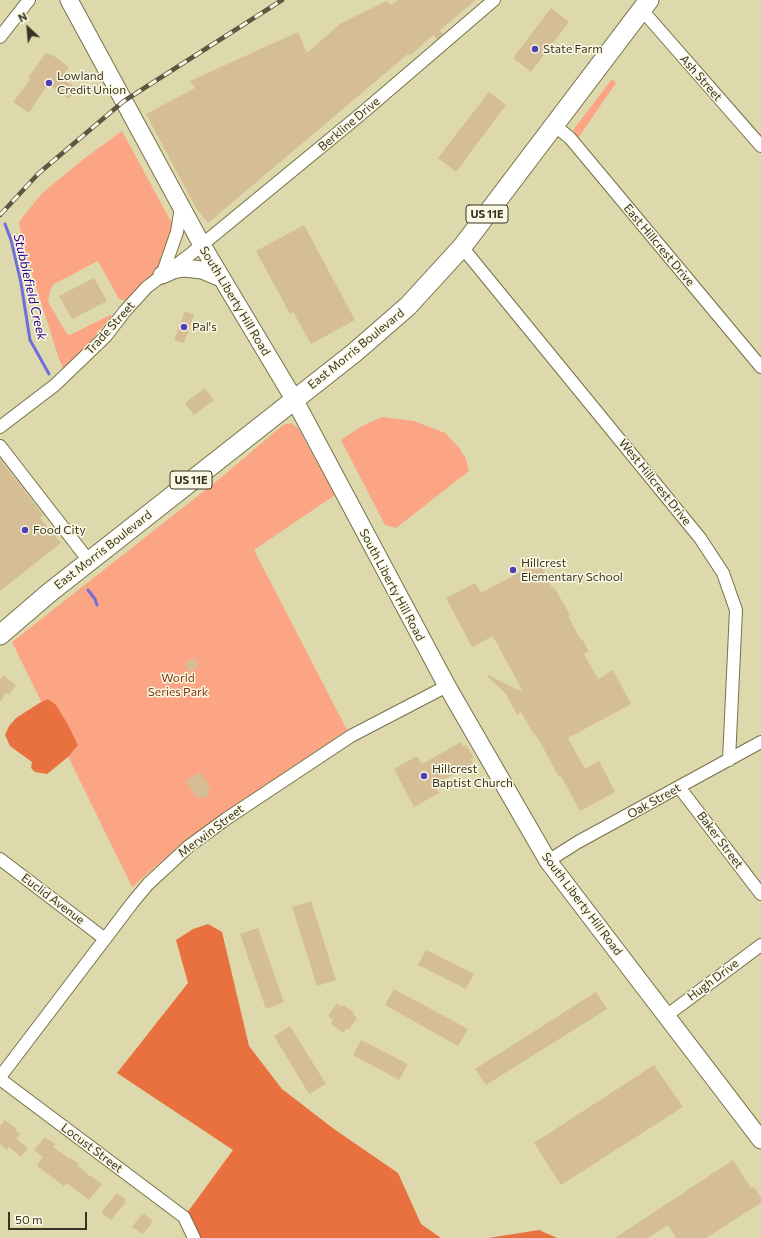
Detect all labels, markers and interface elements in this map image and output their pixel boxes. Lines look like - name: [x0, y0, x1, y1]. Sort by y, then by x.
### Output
- north arrow: [8, 8, 48, 48]
- text: N: [16, 9, 29, 24]
- place label: State Farm: [543, 42, 603, 56]
- marker: State Farm: [530, 44, 540, 54]
- street label: Ash Street: [677, 52, 725, 104]
- place label: Lowland Credit Union: [57, 69, 126, 97]
- marker: Lowland Credit Union: [44, 78, 54, 88]
- street label: Berkline Drive: [315, 94, 383, 154]
- street label: East Hillcrest Drive: [620, 201, 698, 289]
- road number: US 11E: [466, 205, 508, 223]
- water label: Stubblefield Creek: [10, 232, 50, 342]
- street label: South Liberty Hill Road: [197, 244, 273, 358]
- street label: Trade Street: [82, 298, 138, 358]
- street label: East Morris Boulevard: [305, 306, 407, 392]
- place label: Pal's: [192, 320, 217, 334]
- marker: Pal's: [179, 322, 189, 332]
- street label: West Hillcrest Drive: [616, 436, 694, 528]
- road number: US 11E: [170, 471, 212, 489]
- street label: East Morris Boulevard: [51, 507, 155, 593]
- place label: Food City: [33, 523, 86, 537]
- marker: Food City: [20, 525, 30, 535]
- street label: South Liberty Hill Road: [356, 526, 428, 644]
- place label: Hillcrest Elementary School: [521, 556, 623, 584]
- marker: Hillcrest Elementary School: [508, 565, 518, 575]
- park label: World Series Park: [148, 671, 208, 699]
- place label: Hillcrest Baptist Church: [432, 762, 513, 790]
- marker: Hillcrest Baptist Church: [419, 771, 429, 781]
- street label: Oak Street: [625, 780, 683, 822]
- street label: Merwin Street: [175, 802, 247, 860]
- street label: Baker Street: [694, 809, 746, 871]
- street label: South Liberty Hill Road: [539, 850, 625, 958]
- street label: Euclid Avenue: [19, 871, 87, 927]
- street label: Hugh Drive: [685, 956, 741, 1004]
- street label: Locust Street: [58, 1120, 126, 1176]
- scale bar: [10, 1204, 89, 1230]
- text: 50 m: [15, 1212, 43, 1226]

